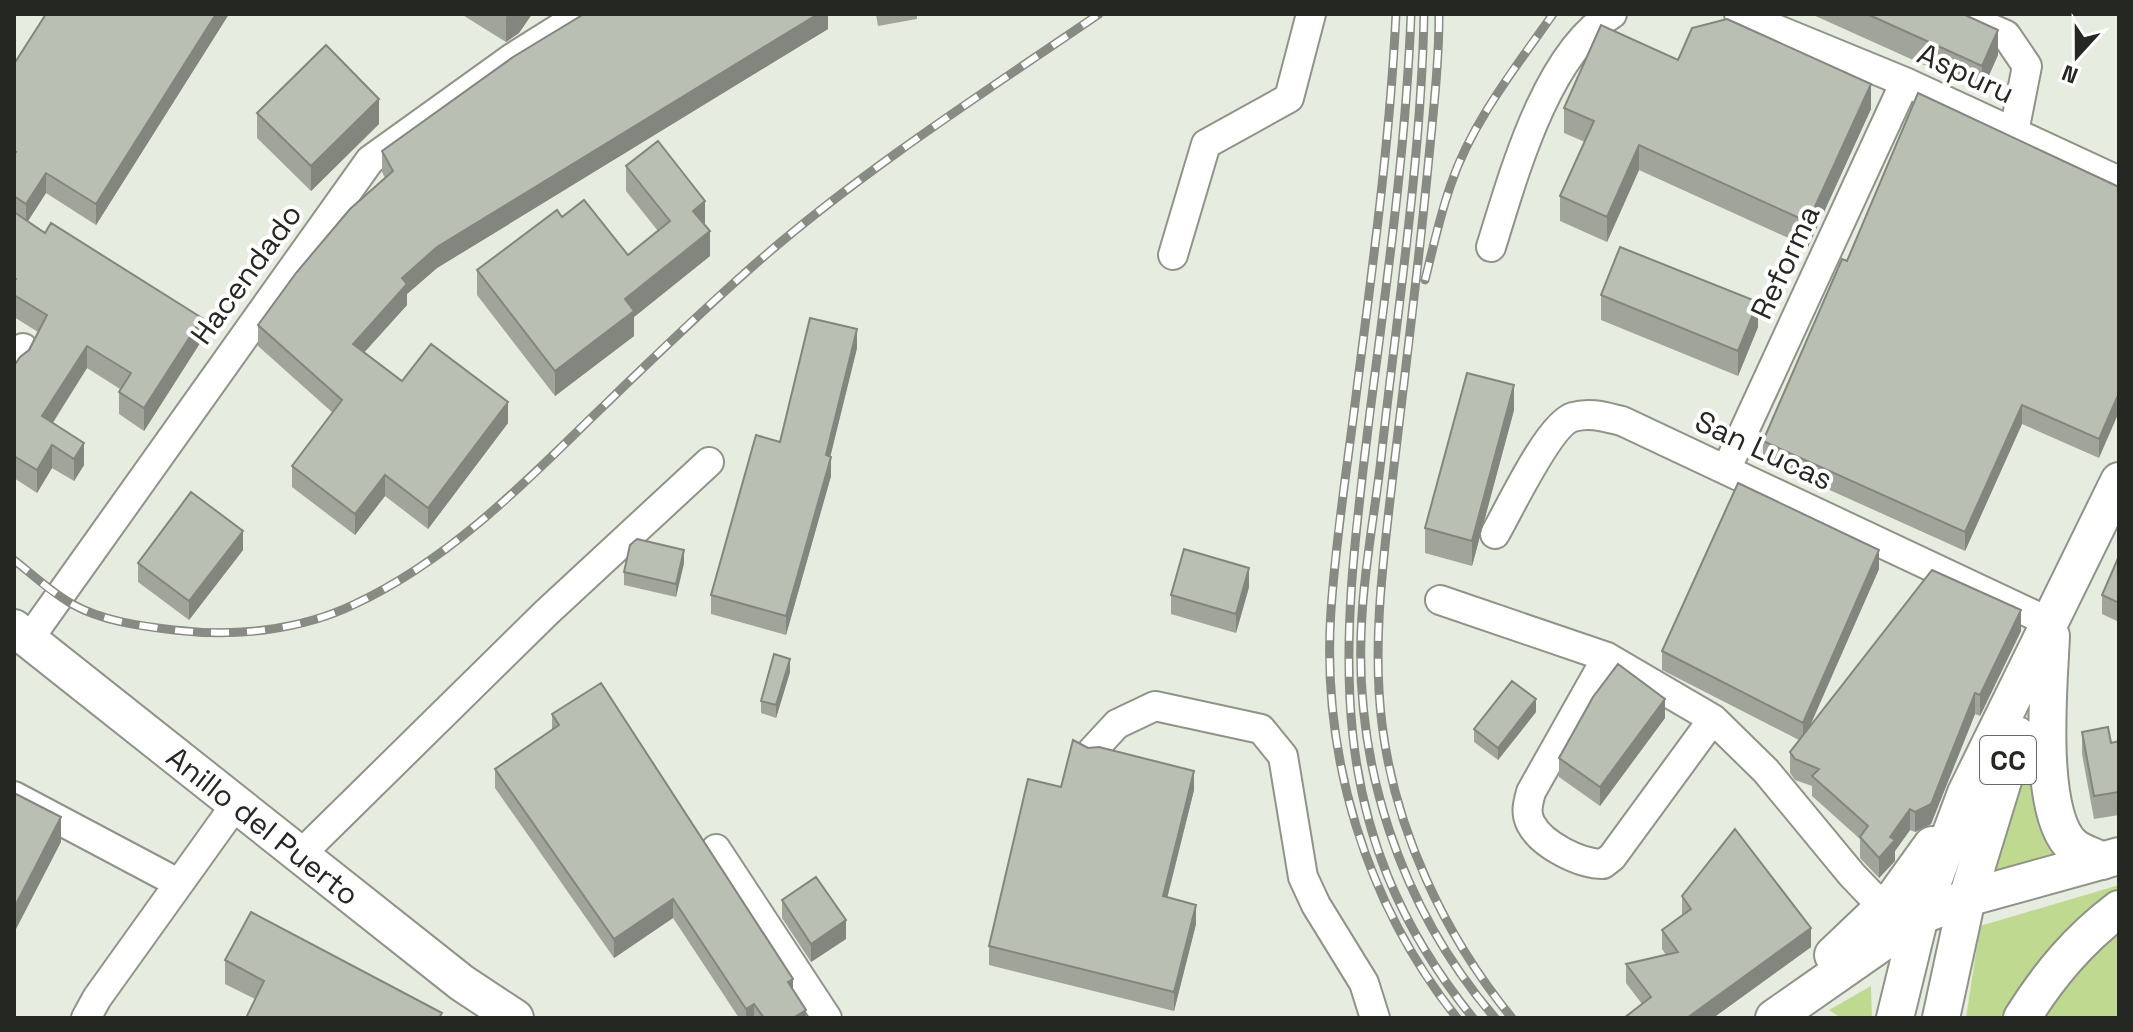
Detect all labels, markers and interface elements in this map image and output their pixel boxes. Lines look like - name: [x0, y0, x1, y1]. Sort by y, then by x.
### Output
- north arrow: [2037, 16, 2117, 96]
- street label: Aspuru: [1912, 34, 2020, 112]
- text: N: [2058, 59, 2082, 90]
- street label: Hacendado: [182, 196, 310, 352]
- street label: Reforma: [1742, 199, 1828, 325]
- street label: San Lucas: [1689, 401, 1839, 499]
- road number: CC: [1980, 736, 2036, 784]
- street label: Anillo del Puerto: [159, 737, 367, 914]

